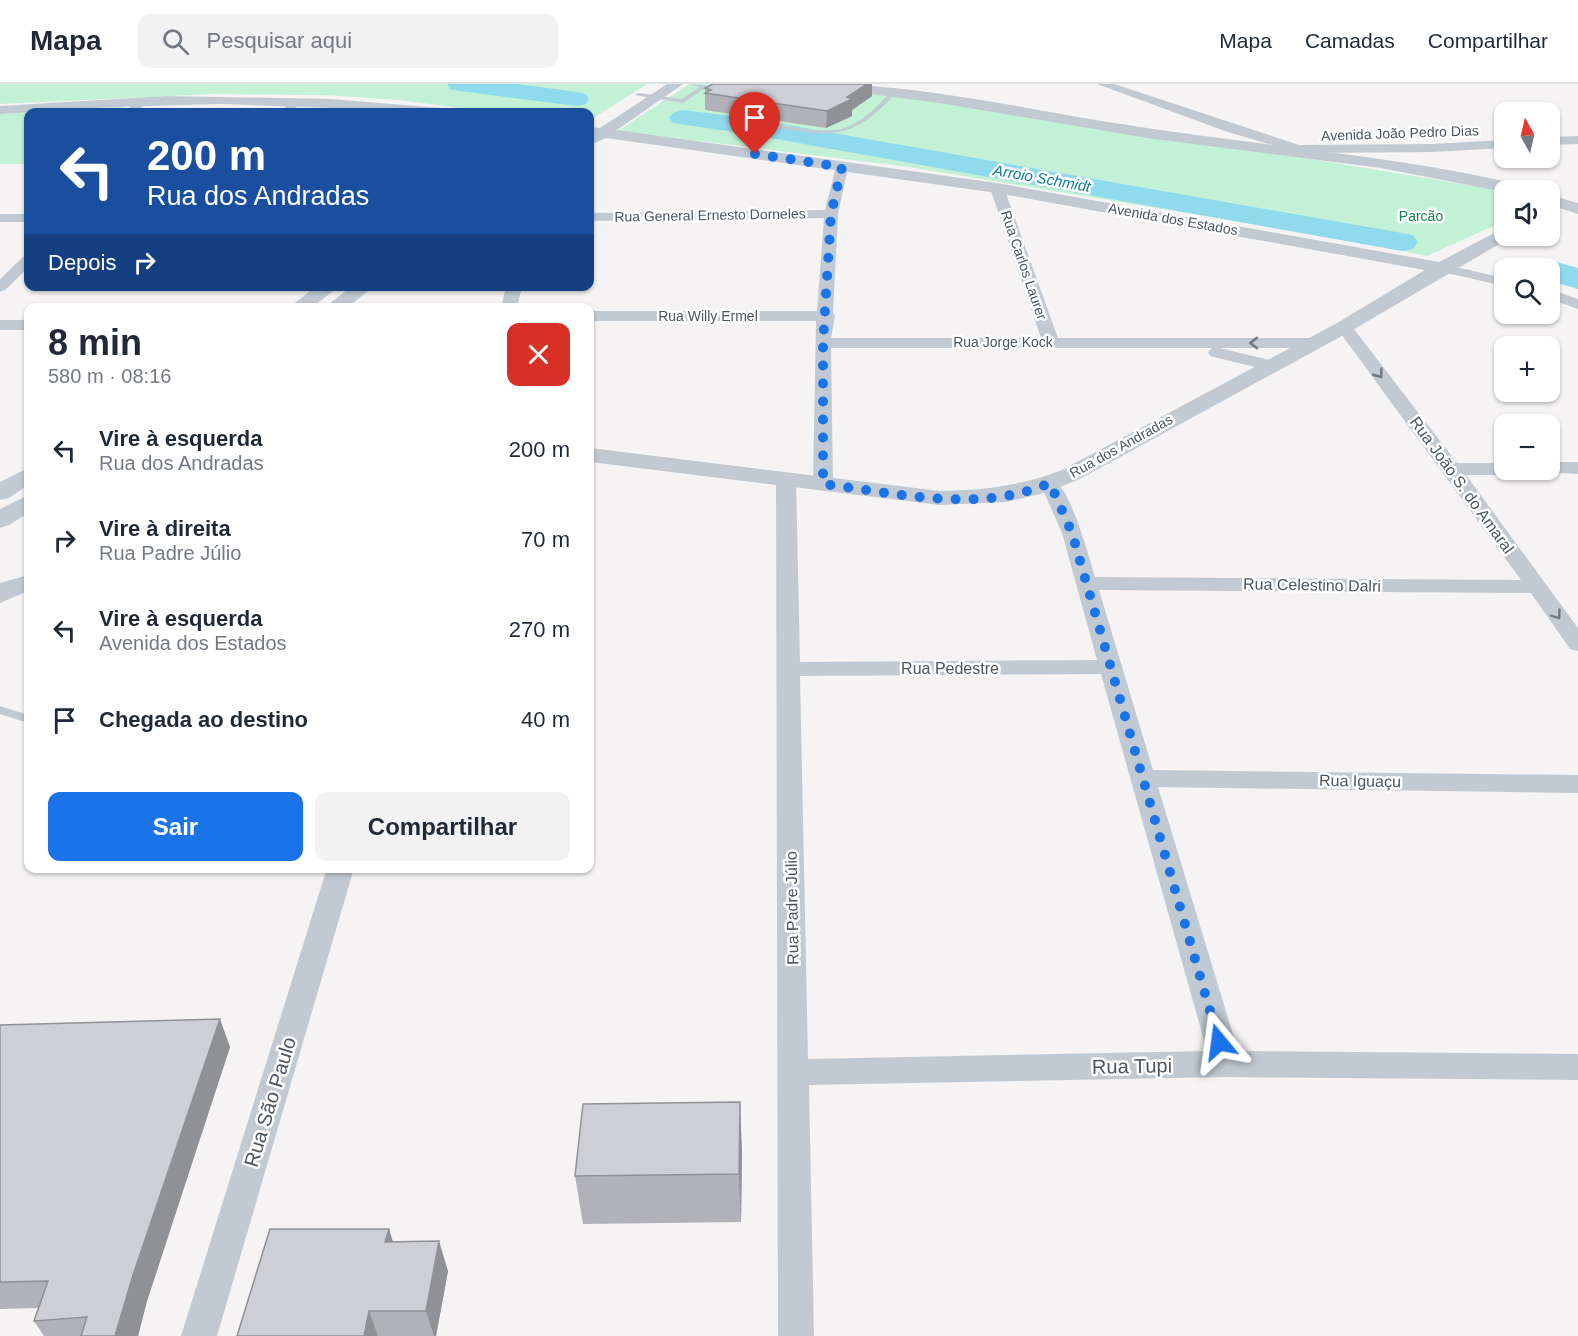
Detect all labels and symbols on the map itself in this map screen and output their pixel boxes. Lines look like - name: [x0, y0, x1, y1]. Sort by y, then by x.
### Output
- pin: [729, 92, 780, 154]
- north arrow: [1494, 102, 1560, 168]
- street label: Avenida João Pedro Dias: [1321, 122, 1479, 144]
- water label: Arroio Schmidt: [991, 161, 1093, 195]
- street label: Avenida dos Estados: [1107, 200, 1239, 238]
- street label: Rua General Ernesto Dorneles: [614, 205, 806, 225]
- street label: Rua Carlos Laurer: [998, 208, 1050, 322]
- park label: Parcão: [1399, 208, 1443, 224]
- street label: Rua Willy Ermel: [658, 308, 758, 324]
- street label: Rua Jorge Kock: [953, 334, 1054, 350]
- one-way arrow: [1249, 337, 1258, 349]
- one-way arrow: [1372, 367, 1383, 378]
- street label: Rua dos Andradas: [1067, 411, 1175, 481]
- street label: Rua João S. do Amaral: [1407, 413, 1517, 557]
- street label: Rua Celestino Dalri: [1243, 575, 1381, 595]
- one-way arrow: [1550, 609, 1561, 620]
- street label: Rua Pedestre: [901, 660, 999, 677]
- street label: Rua Iguaçu: [1319, 772, 1401, 790]
- street label: Rua Padre Júlio: [783, 851, 801, 965]
- position arrow: [1187, 1010, 1251, 1074]
- street label: Rua São Paulo: [240, 1034, 300, 1170]
- street label: Rua Tupi: [1092, 1054, 1172, 1078]

